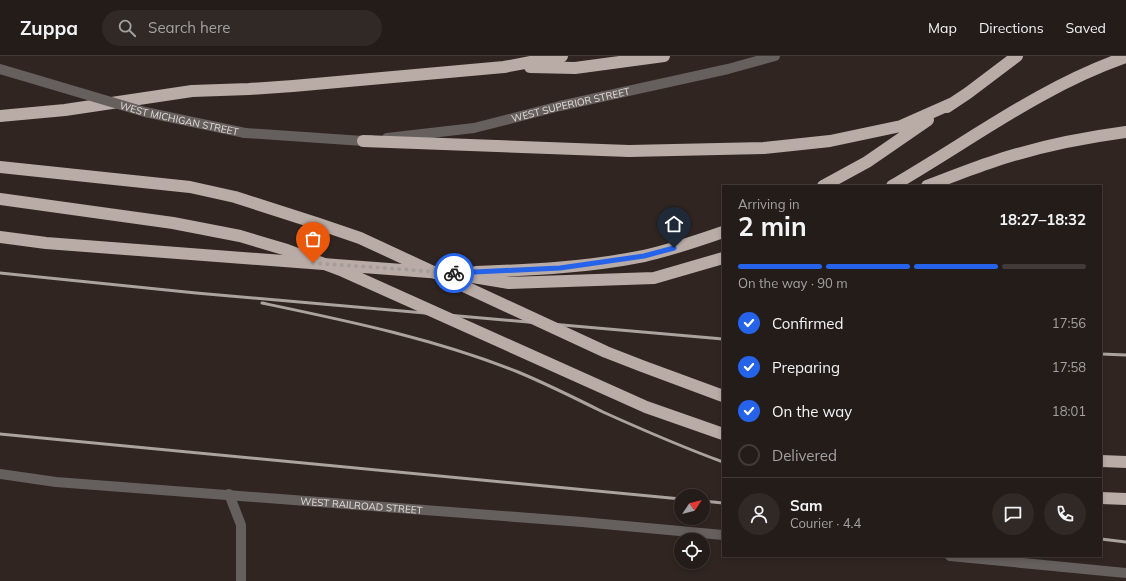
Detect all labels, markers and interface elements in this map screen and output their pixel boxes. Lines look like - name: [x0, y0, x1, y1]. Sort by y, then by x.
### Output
- search box: [102, 10, 382, 46]
- text: Zuppa: [20, 16, 78, 40]
- icon: search: [116, 17, 138, 39]
- text: Search here: [148, 18, 230, 37]
- text: Map: [928, 19, 957, 37]
- text: Directions: [979, 19, 1044, 37]
- text: Saved: [1066, 19, 1106, 37]
- street label: WEST SUPERIOR STREET: [510, 84, 631, 125]
- street label: WEST MICHIGAN STREET: [118, 98, 240, 138]
- text: Arriving in: [738, 196, 800, 212]
- pin: [657, 207, 691, 248]
- text: 2 min: [738, 210, 807, 243]
- text: 18:27–18:32: [999, 210, 1086, 229]
- icon: home: [663, 213, 685, 235]
- pin: [296, 222, 330, 263]
- icon: bag: [302, 228, 324, 250]
- courier: [434, 253, 474, 293]
- icon: bike: [443, 262, 465, 284]
- text: On the way · 90 m: [738, 275, 848, 291]
- icon: check: [738, 312, 760, 334]
- text: Confirmed: [772, 314, 843, 333]
- text: 17:56: [1052, 315, 1086, 331]
- icon: check: [738, 356, 760, 378]
- text: Preparing: [772, 358, 840, 377]
- text: 17:58: [1052, 359, 1086, 375]
- icon: check: [738, 400, 760, 422]
- text: On the way: [772, 402, 852, 421]
- text: 18:01: [1052, 403, 1086, 419]
- text: Delivered: [772, 446, 837, 465]
- north arrow: [674, 489, 710, 525]
- map controls: [674, 489, 710, 569]
- button: person: [738, 493, 780, 535]
- button: chat: [992, 493, 1034, 535]
- button: phone: [1044, 493, 1086, 535]
- street label: WEST RAILROAD STREET: [300, 494, 423, 516]
- text: Sam: [790, 496, 822, 515]
- text: Courier · 4.4: [790, 515, 861, 531]
- button: locate: [674, 533, 710, 569]

